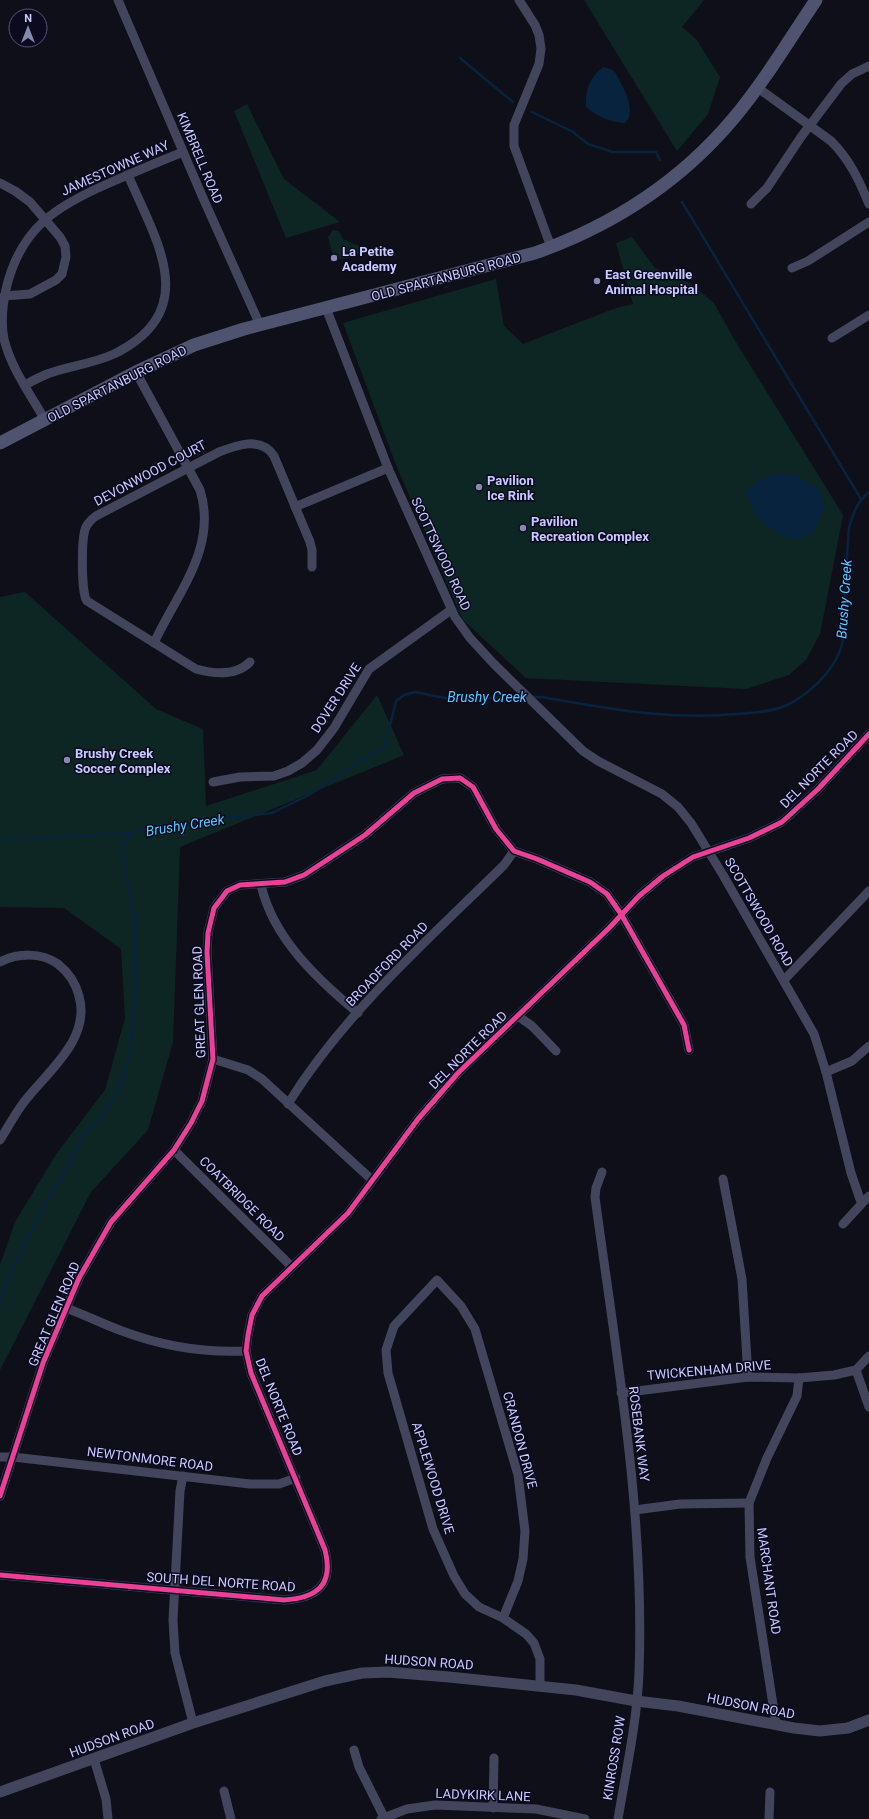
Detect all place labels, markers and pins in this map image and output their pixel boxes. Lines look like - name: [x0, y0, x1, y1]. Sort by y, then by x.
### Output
- place label: La Petite Academy: [342, 244, 397, 274]
- marker: La Petite Academy: [329, 253, 339, 263]
- place label: East Greenville Animal Hospital: [605, 267, 698, 297]
- marker: East Greenville Animal Hospital: [592, 276, 602, 286]
- place label: Pavilion Ice Rink: [487, 473, 535, 503]
- marker: Pavilion Ice Rink: [474, 482, 484, 492]
- place label: Pavilion Recreation Complex: [531, 514, 649, 544]
- marker: Pavilion Recreation Complex: [518, 523, 528, 533]
- place label: Brushy Creek Soccer Complex: [75, 746, 171, 776]
- marker: Brushy Creek Soccer Complex: [62, 755, 72, 765]

